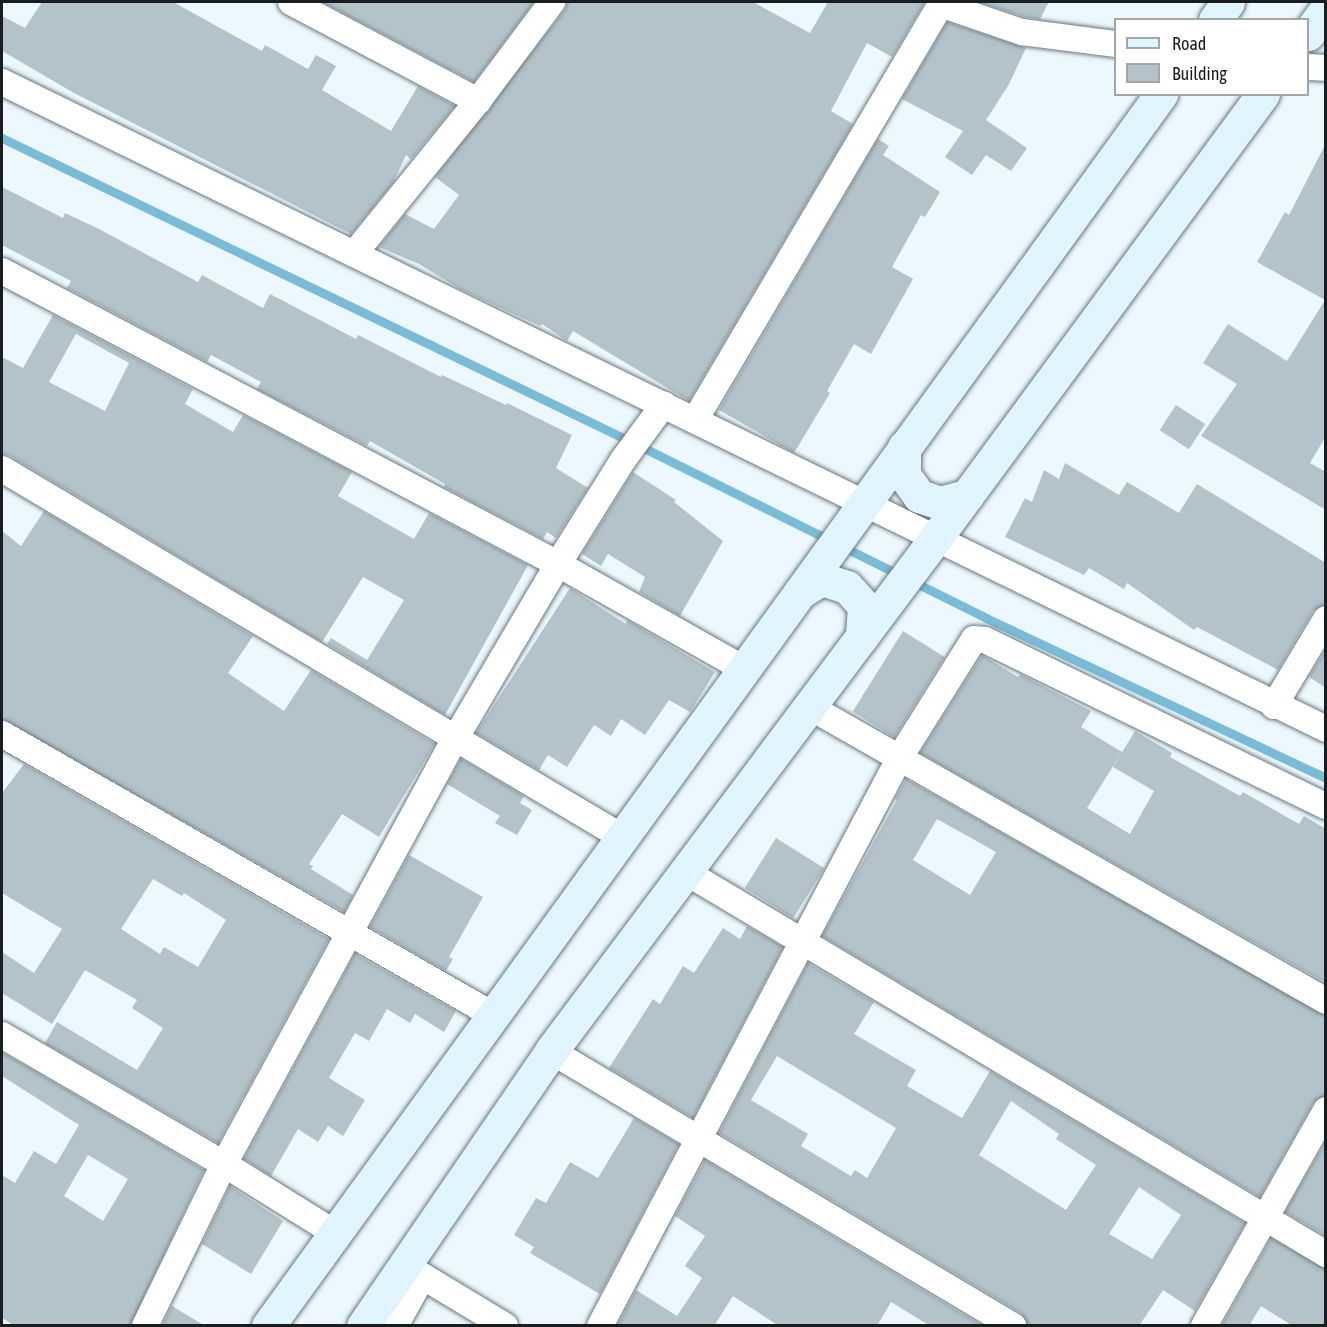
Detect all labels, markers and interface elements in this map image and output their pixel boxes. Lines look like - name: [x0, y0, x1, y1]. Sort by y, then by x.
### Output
- legend: [1114, 18, 1309, 96]
- text: Road: [1172, 33, 1206, 54]
- text: Building: [1172, 63, 1227, 84]

